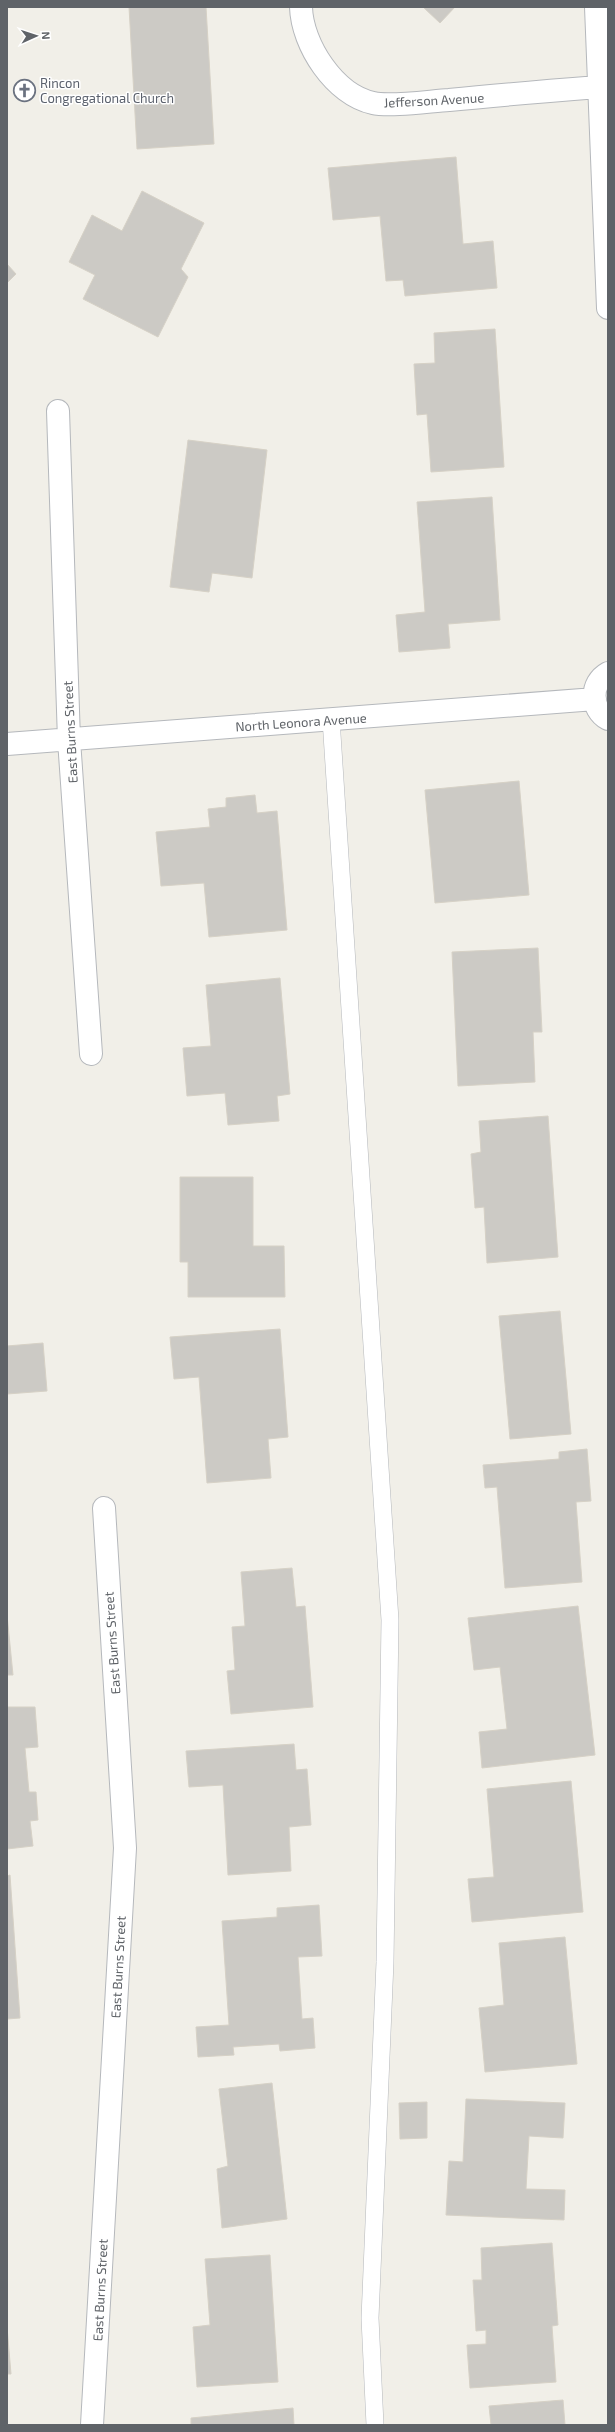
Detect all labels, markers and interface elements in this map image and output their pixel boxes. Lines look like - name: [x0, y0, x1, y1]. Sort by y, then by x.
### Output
- north arrow: [16, 16, 56, 56]
- text: N: [40, 31, 53, 40]
- place label: Rincon Congregational Church: [40, 75, 174, 106]
- church icon: Rincon Congregational Church: [12, 77, 38, 103]
- street label: Jefferson Avenue: [383, 89, 485, 111]
- street label: East Burns Street: [59, 680, 81, 784]
- street label: North Leonora Avenue: [235, 709, 367, 735]
- street label: East Burns Street: [100, 1591, 124, 1695]
- street label: East Burns Street: [107, 1915, 129, 2019]
- street label: East Burns Street: [89, 2238, 111, 2342]

